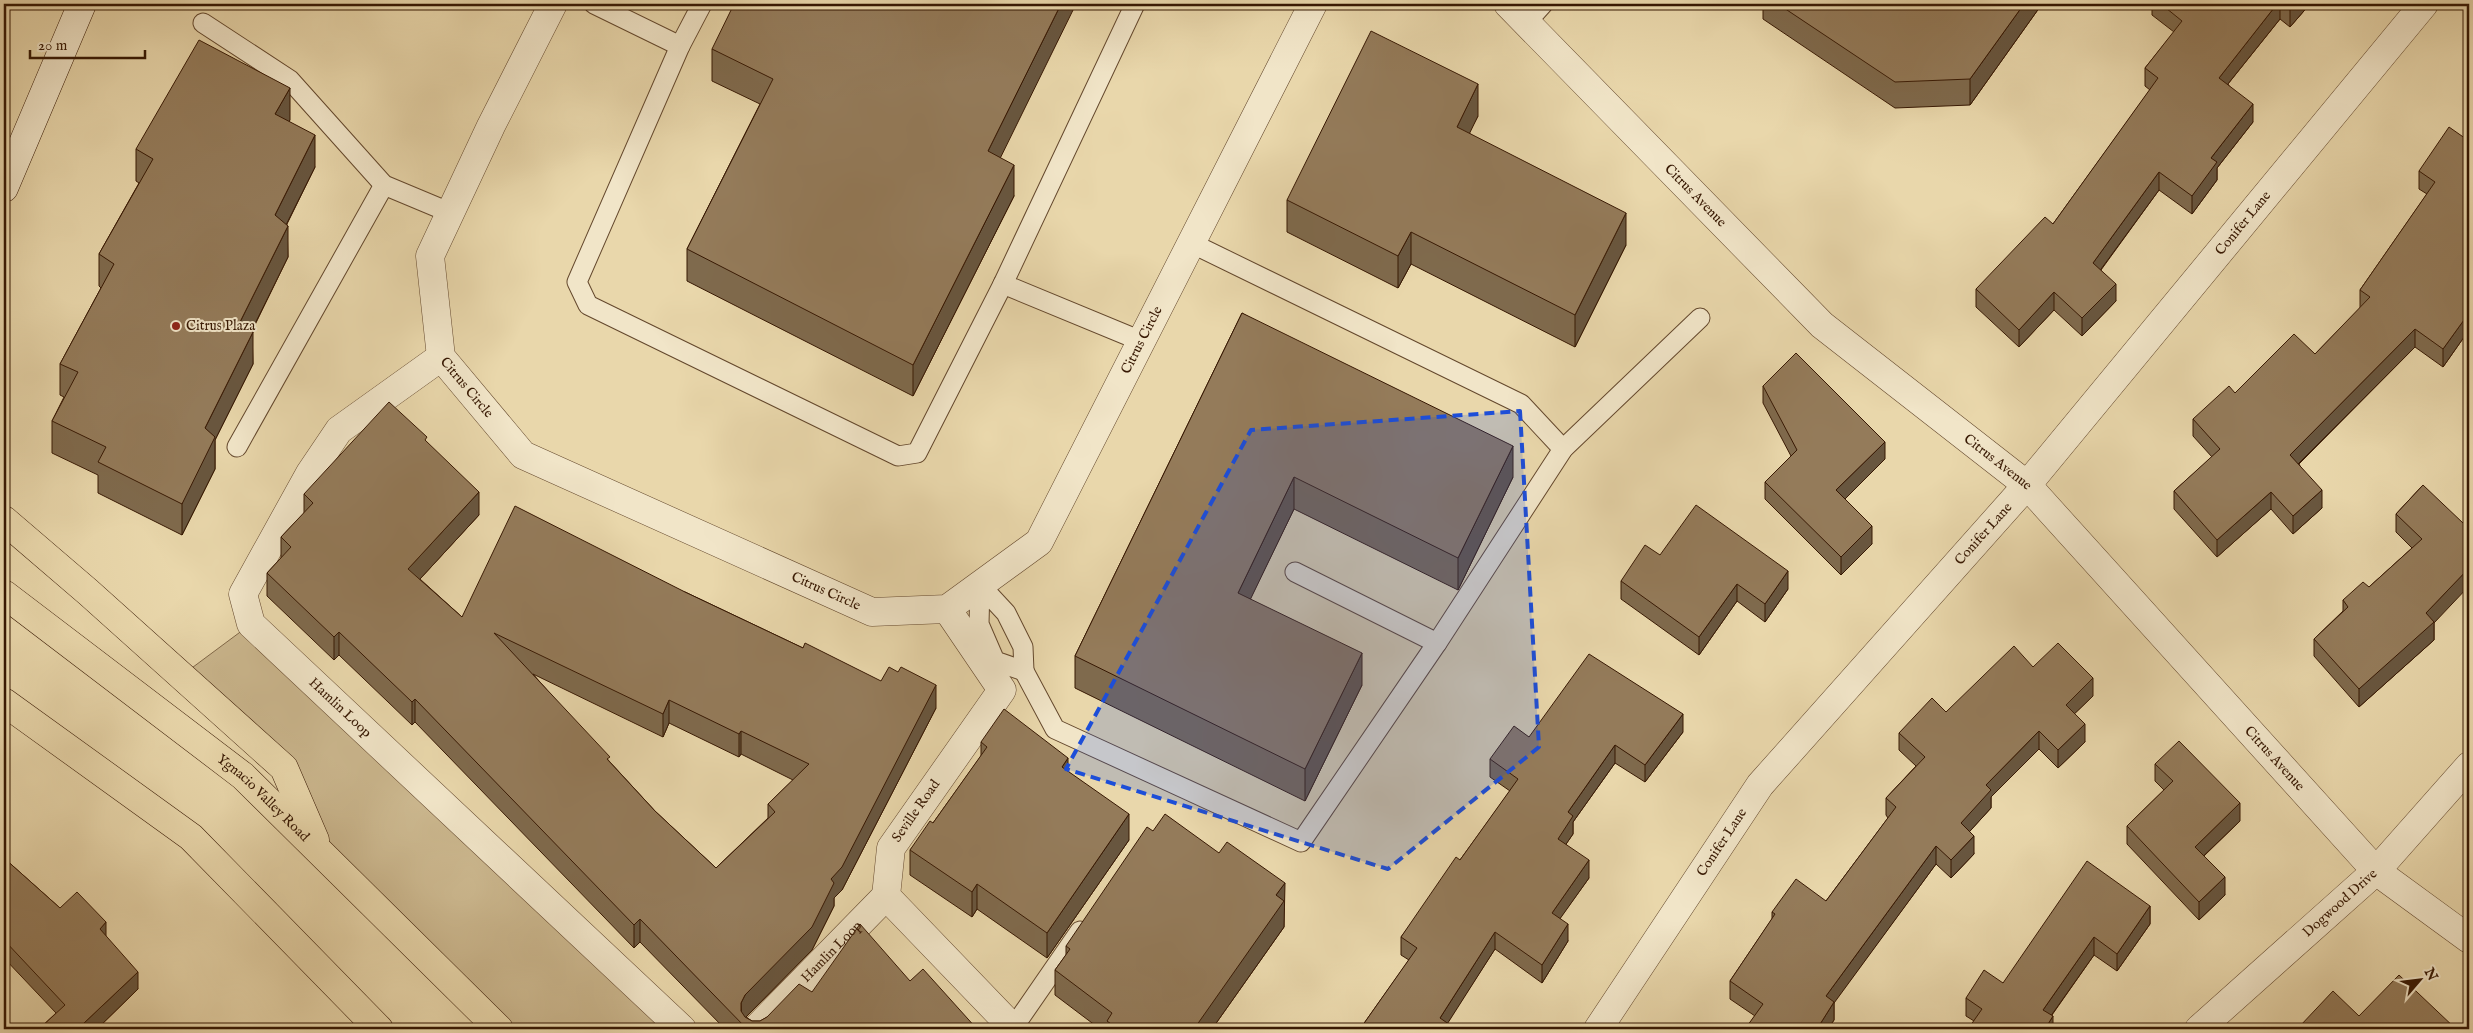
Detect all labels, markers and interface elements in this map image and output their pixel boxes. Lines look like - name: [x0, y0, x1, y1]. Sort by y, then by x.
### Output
- scale bar: [30, 28, 145, 60]
- text: 20 m: [38, 36, 68, 55]
- street label: Citrus Avenue: [1660, 160, 1731, 231]
- street label: Conifer Lane: [2211, 187, 2275, 259]
- street label: Citrus Circle: [1117, 303, 1167, 377]
- place label: Citrus Plaza: [186, 317, 256, 335]
- marker: Citrus Plaza: [170, 320, 182, 332]
- street label: Citrus Circle: [436, 354, 498, 422]
- street label: Citrus Avenue: [1960, 430, 2037, 494]
- street label: Conifer Lane: [1951, 498, 2017, 569]
- street label: Citrus Circle: [789, 568, 864, 615]
- street label: Hamlin Loop: [305, 674, 376, 742]
- street label: Citrus Avenue: [2240, 722, 2309, 795]
- street label: Ygnacio Valley Road: [213, 750, 314, 846]
- street label: Seville Road: [888, 776, 944, 846]
- street label: Conifer Lane: [1693, 804, 1751, 880]
- street label: Dogwood Drive: [2299, 865, 2381, 941]
- street label: Hamlin Loop: [797, 917, 866, 987]
- north arrow: [2396, 956, 2446, 1006]
- text: N: [2419, 964, 2441, 984]

